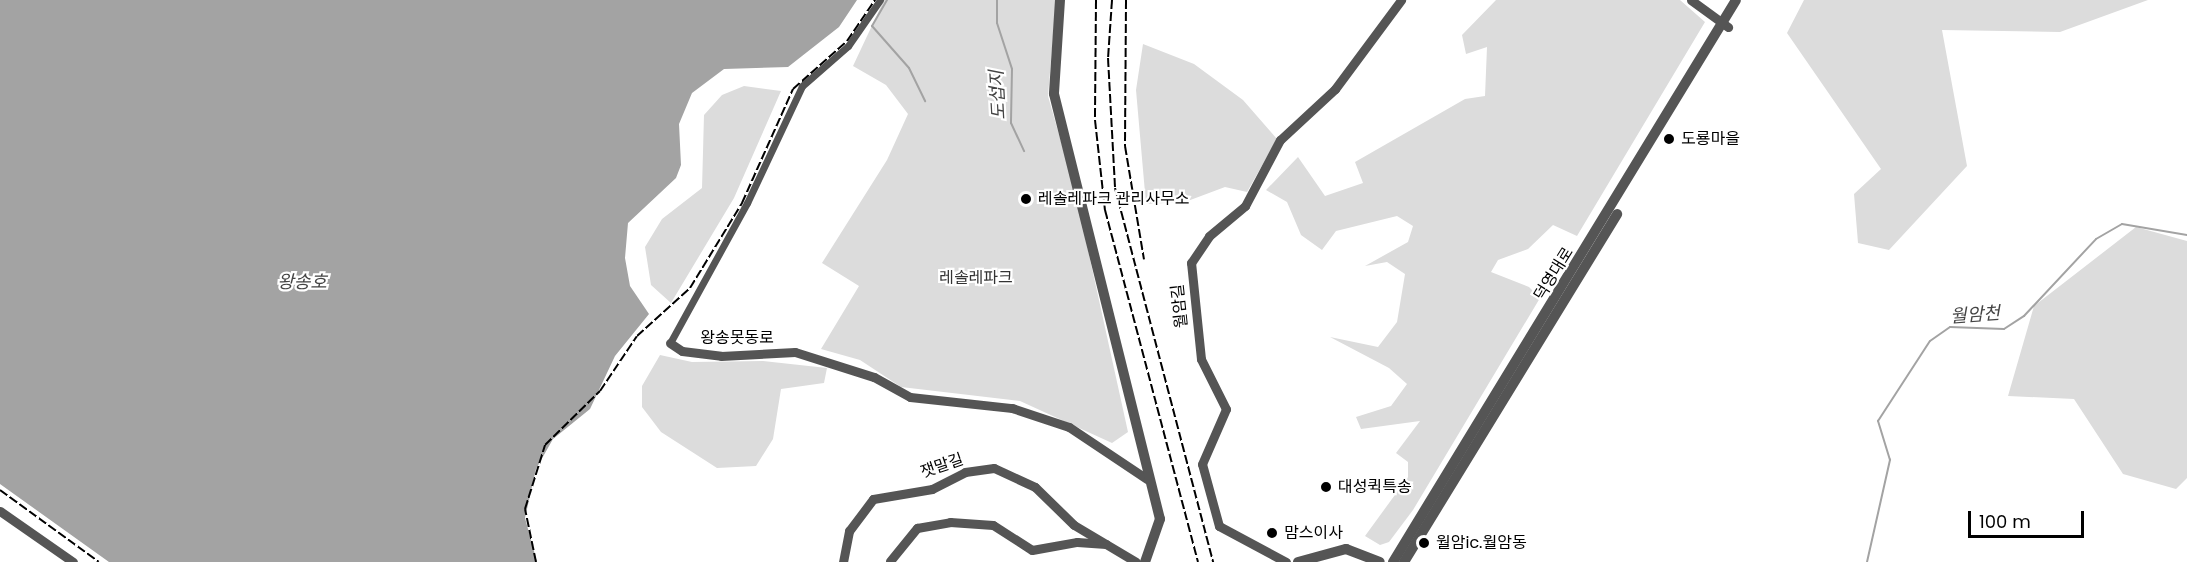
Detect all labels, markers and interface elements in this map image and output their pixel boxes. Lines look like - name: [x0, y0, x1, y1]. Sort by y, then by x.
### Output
- water label: 도섭지: [986, 70, 1010, 120]
- place label: 도룡마을: [1681, 129, 1740, 149]
- marker: 도룡마을: [1662, 132, 1676, 146]
- place label: 레솔레파크 관리사무소: [1038, 189, 1189, 209]
- marker: 레솔레파크 관리사무소: [1019, 192, 1033, 206]
- street label: 덕영대로: [1530, 244, 1578, 304]
- park label: 레솔레파크: [939, 268, 1013, 288]
- water label: 왕송호: [277, 271, 327, 293]
- street label: 월암길: [1168, 283, 1192, 329]
- water label: 월암천: [1949, 302, 2001, 328]
- street label: 왕송못동로: [700, 328, 774, 348]
- street label: 잿말길: [918, 450, 966, 482]
- place label: 대성퀵특송: [1338, 477, 1412, 497]
- marker: 대성퀵특송: [1319, 480, 1333, 494]
- scale bar: [1971, 499, 2086, 537]
- text: 100 m: [1979, 509, 2031, 534]
- place label: 맘스이사: [1284, 523, 1343, 543]
- marker: 맘스이사: [1265, 526, 1279, 540]
- place label: 월암ic.월암동: [1436, 533, 1527, 553]
- marker: 월암ic.월암동: [1417, 536, 1431, 550]

